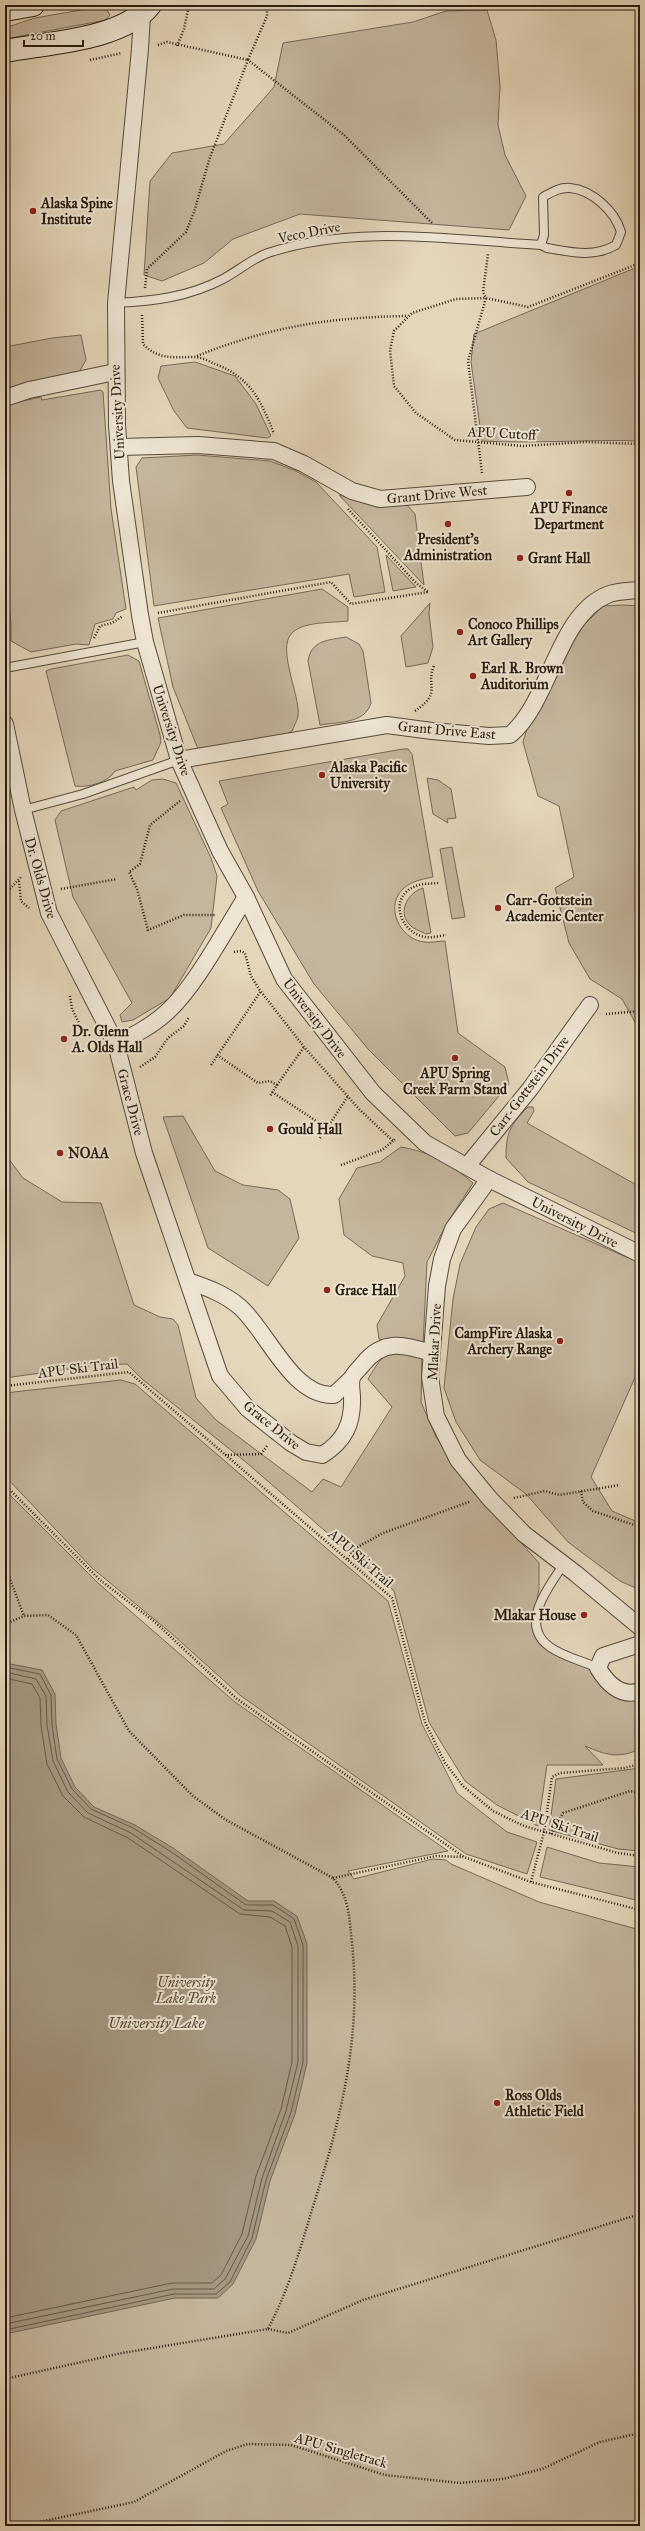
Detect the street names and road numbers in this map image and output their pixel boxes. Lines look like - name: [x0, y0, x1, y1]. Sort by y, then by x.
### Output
- street label: Veco Drive: [276, 218, 342, 247]
- street label: University Drive: [107, 364, 128, 460]
- street label: APU Cutoff: [466, 423, 539, 444]
- street label: Grant Drive West: [386, 482, 488, 507]
- street label: University Drive: [149, 682, 194, 778]
- street label: Grant Drive East: [397, 718, 497, 743]
- street label: Dr. Olds Drive: [21, 835, 60, 921]
- street label: University Drive: [279, 975, 350, 1062]
- street label: Carr-Gottstein Drive: [486, 1032, 573, 1140]
- street label: Grace Drive: [113, 1067, 148, 1138]
- street label: University Drive: [528, 1193, 621, 1252]
- street label: Mlakar Drive: [424, 1303, 445, 1381]
- street label: APU Ski Trail: [36, 1355, 119, 1382]
- street label: Grace Drive: [240, 1397, 304, 1454]
- street label: APU Ski Trail: [324, 1525, 397, 1591]
- street label: APU Ski Trail: [518, 1805, 601, 1846]
- street label: APU Singletrack: [292, 2429, 390, 2472]

